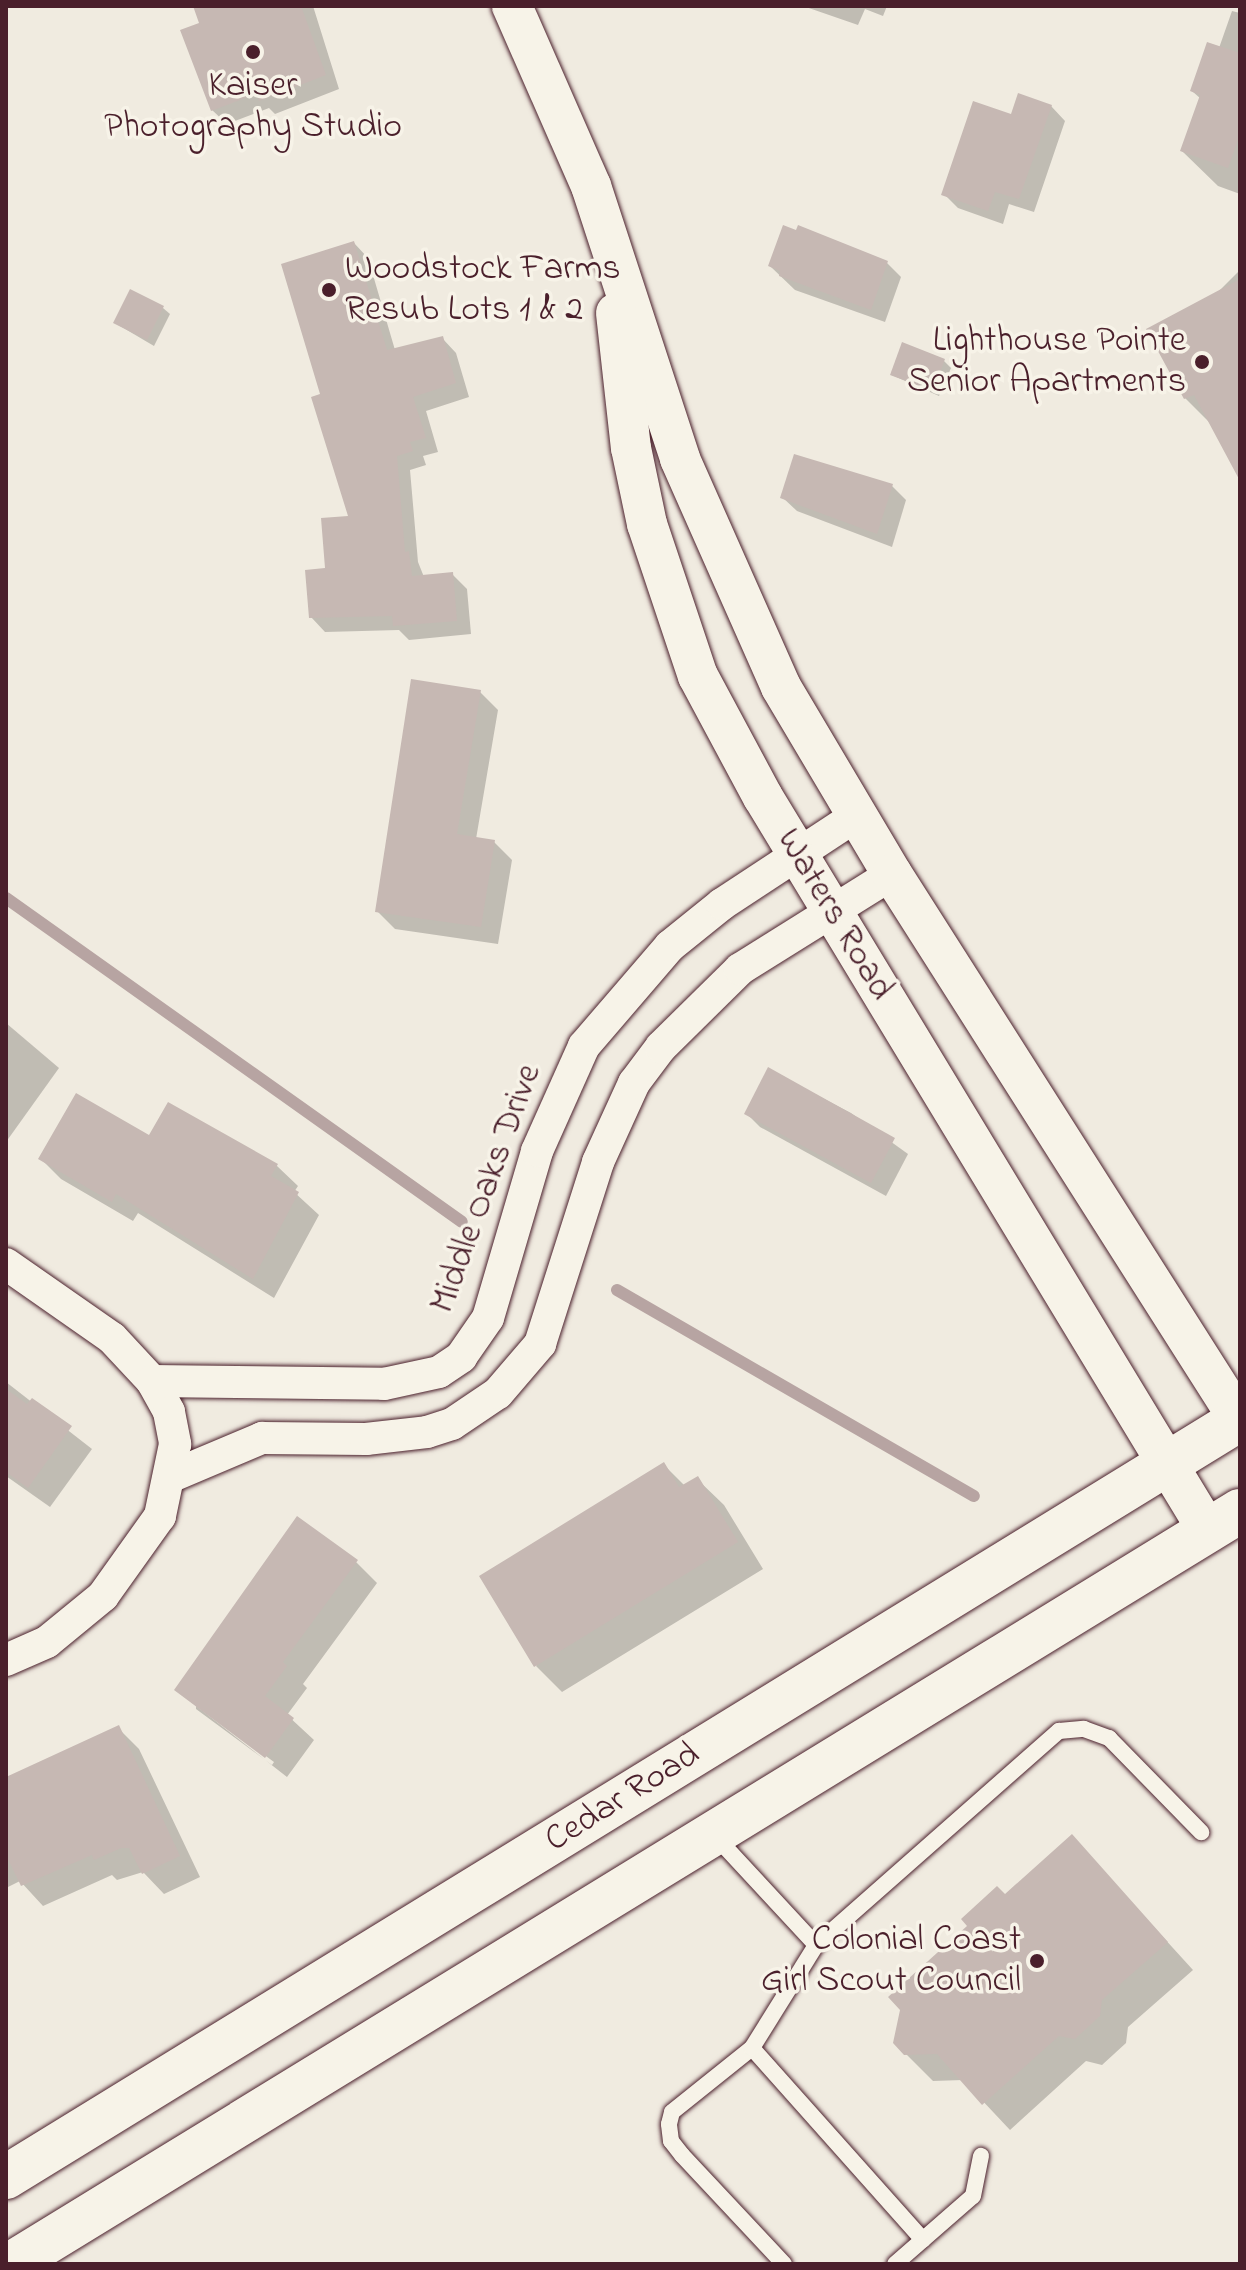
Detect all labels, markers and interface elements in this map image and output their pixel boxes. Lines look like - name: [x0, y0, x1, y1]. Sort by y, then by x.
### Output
- marker: Kaiser Photography Studio: [244, 43, 262, 61]
- place label: Kaiser Photography Studio: [104, 64, 402, 149]
- place label: Woodstock Farms Resub Lots 1 & 2: [345, 247, 621, 332]
- marker: Woodstock Farms Resub Lots 1 & 2: [320, 281, 338, 299]
- place label: Lighthouse Pointe Senior Apartments: [907, 319, 1186, 404]
- marker: Lighthouse Pointe Senior Apartments: [1193, 353, 1211, 371]
- street label: Waters Road: [766, 821, 902, 1009]
- street label: Middle Oaks Drive: [422, 1059, 552, 1319]
- street label: Cedar Road: [538, 1734, 708, 1862]
- place label: Colonial Coast Girl Scout Council: [761, 1918, 1021, 2003]
- marker: Colonial Coast Girl Scout Council: [1028, 1952, 1046, 1970]

